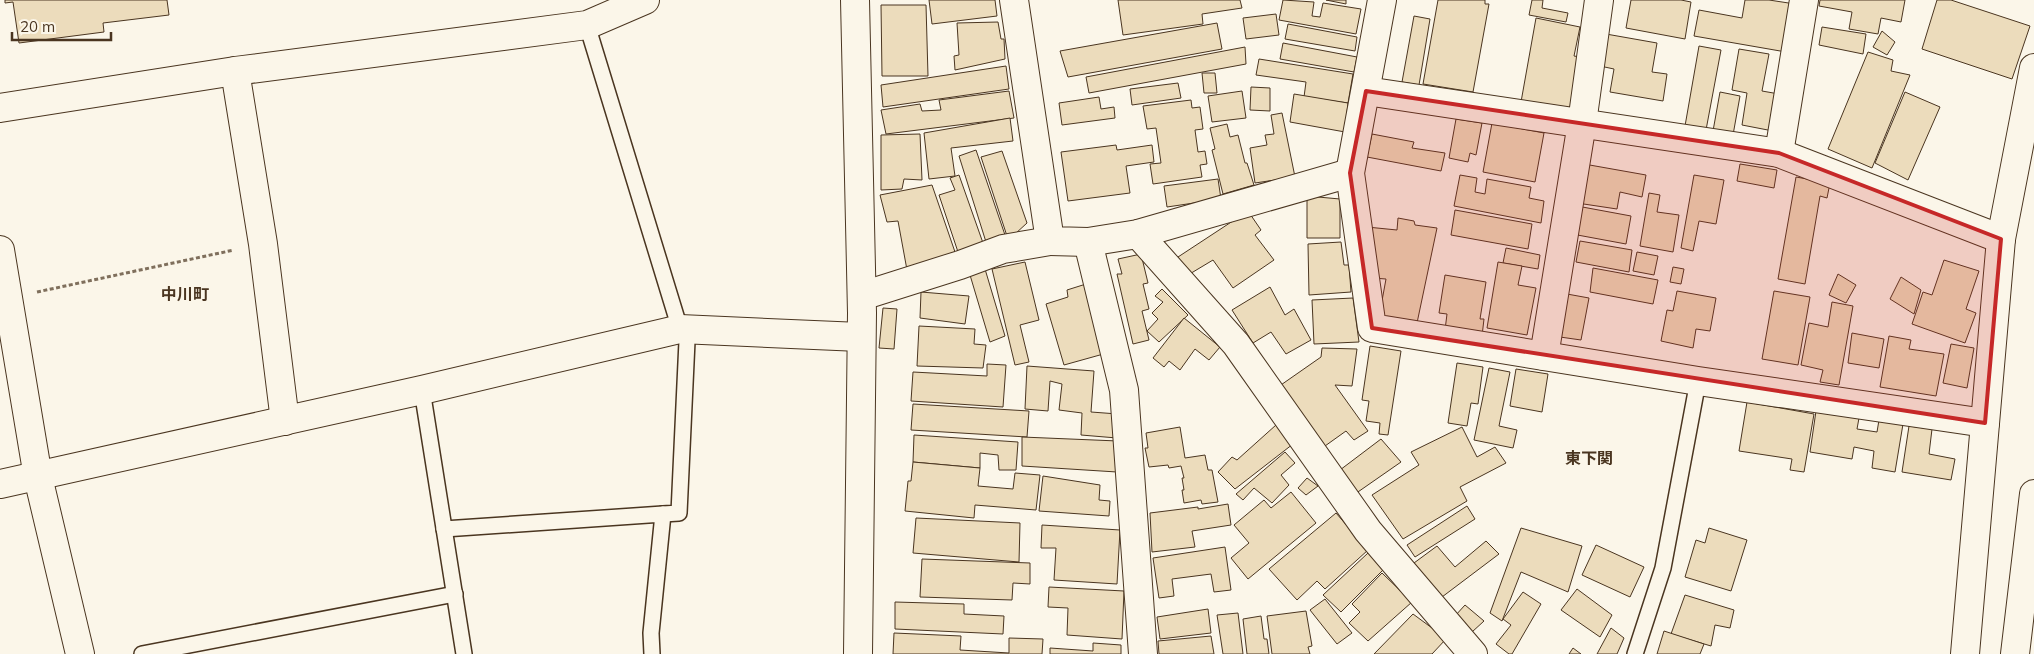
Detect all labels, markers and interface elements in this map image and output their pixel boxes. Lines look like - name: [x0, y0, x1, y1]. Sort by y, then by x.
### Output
- scale bar: [12, 10, 111, 42]
- text: 20 m: [20, 17, 55, 36]
- district label: 中川町: [161, 284, 209, 304]
- district label: 東下関: [1565, 448, 1613, 468]

